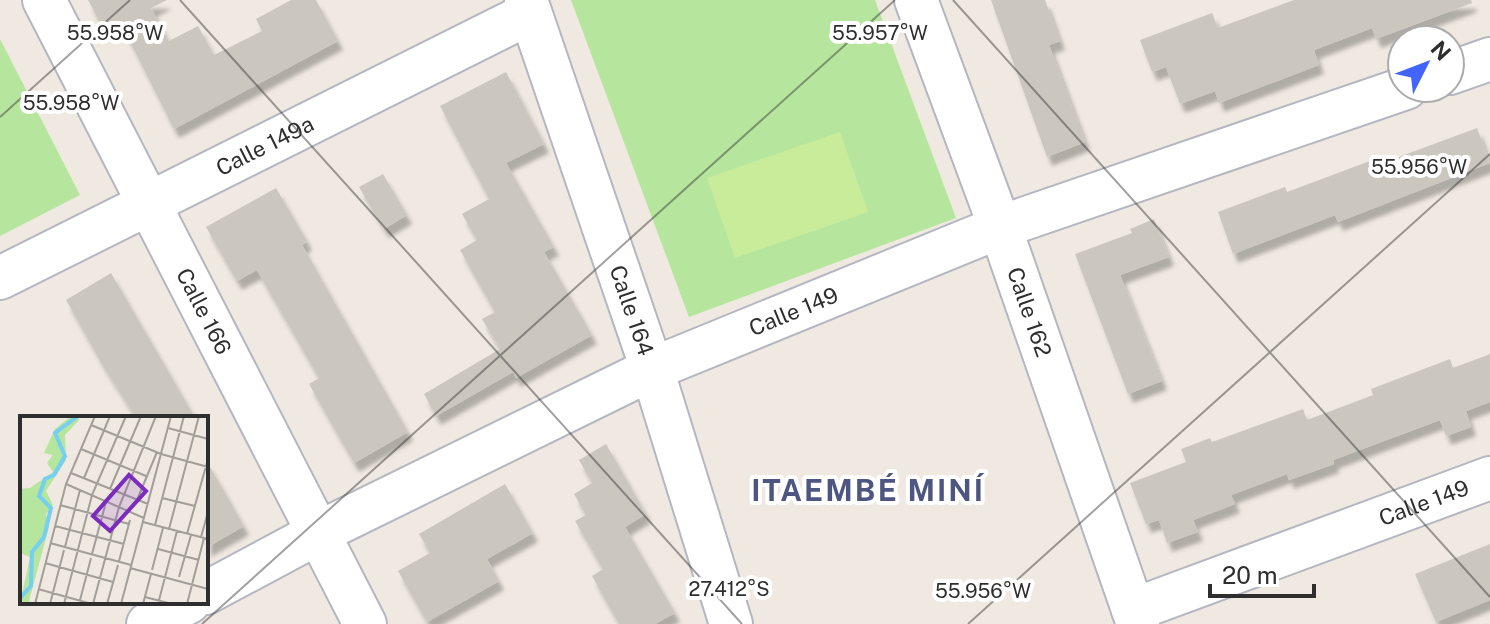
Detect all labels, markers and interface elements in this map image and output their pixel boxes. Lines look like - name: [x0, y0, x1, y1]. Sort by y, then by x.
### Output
- text: 55.958°W: [67, 21, 163, 45]
- text: 55.957°W: [832, 21, 928, 45]
- north arrow: [1386, 24, 1466, 104]
- text: N: [1425, 36, 1456, 66]
- text: 55.958°W: [23, 91, 119, 115]
- street label: Calle 149a: [212, 110, 318, 181]
- text: 55.956°W: [1371, 155, 1467, 179]
- street label: Calle 164: [605, 262, 660, 359]
- street label: Calle 166: [171, 264, 237, 359]
- street label: Calle 162: [1002, 264, 1057, 360]
- street label: Calle 149: [745, 281, 842, 341]
- inset map: [20, 416, 208, 604]
- district label: ITAEMBÉ MINÍ: [751, 472, 985, 508]
- street label: Calle 149: [1375, 474, 1472, 531]
- scale bar: [1210, 548, 1314, 598]
- text: 20 m: [1222, 561, 1278, 589]
- text: 27.412°S: [688, 577, 770, 601]
- text: 55.956°W: [935, 579, 1031, 603]

